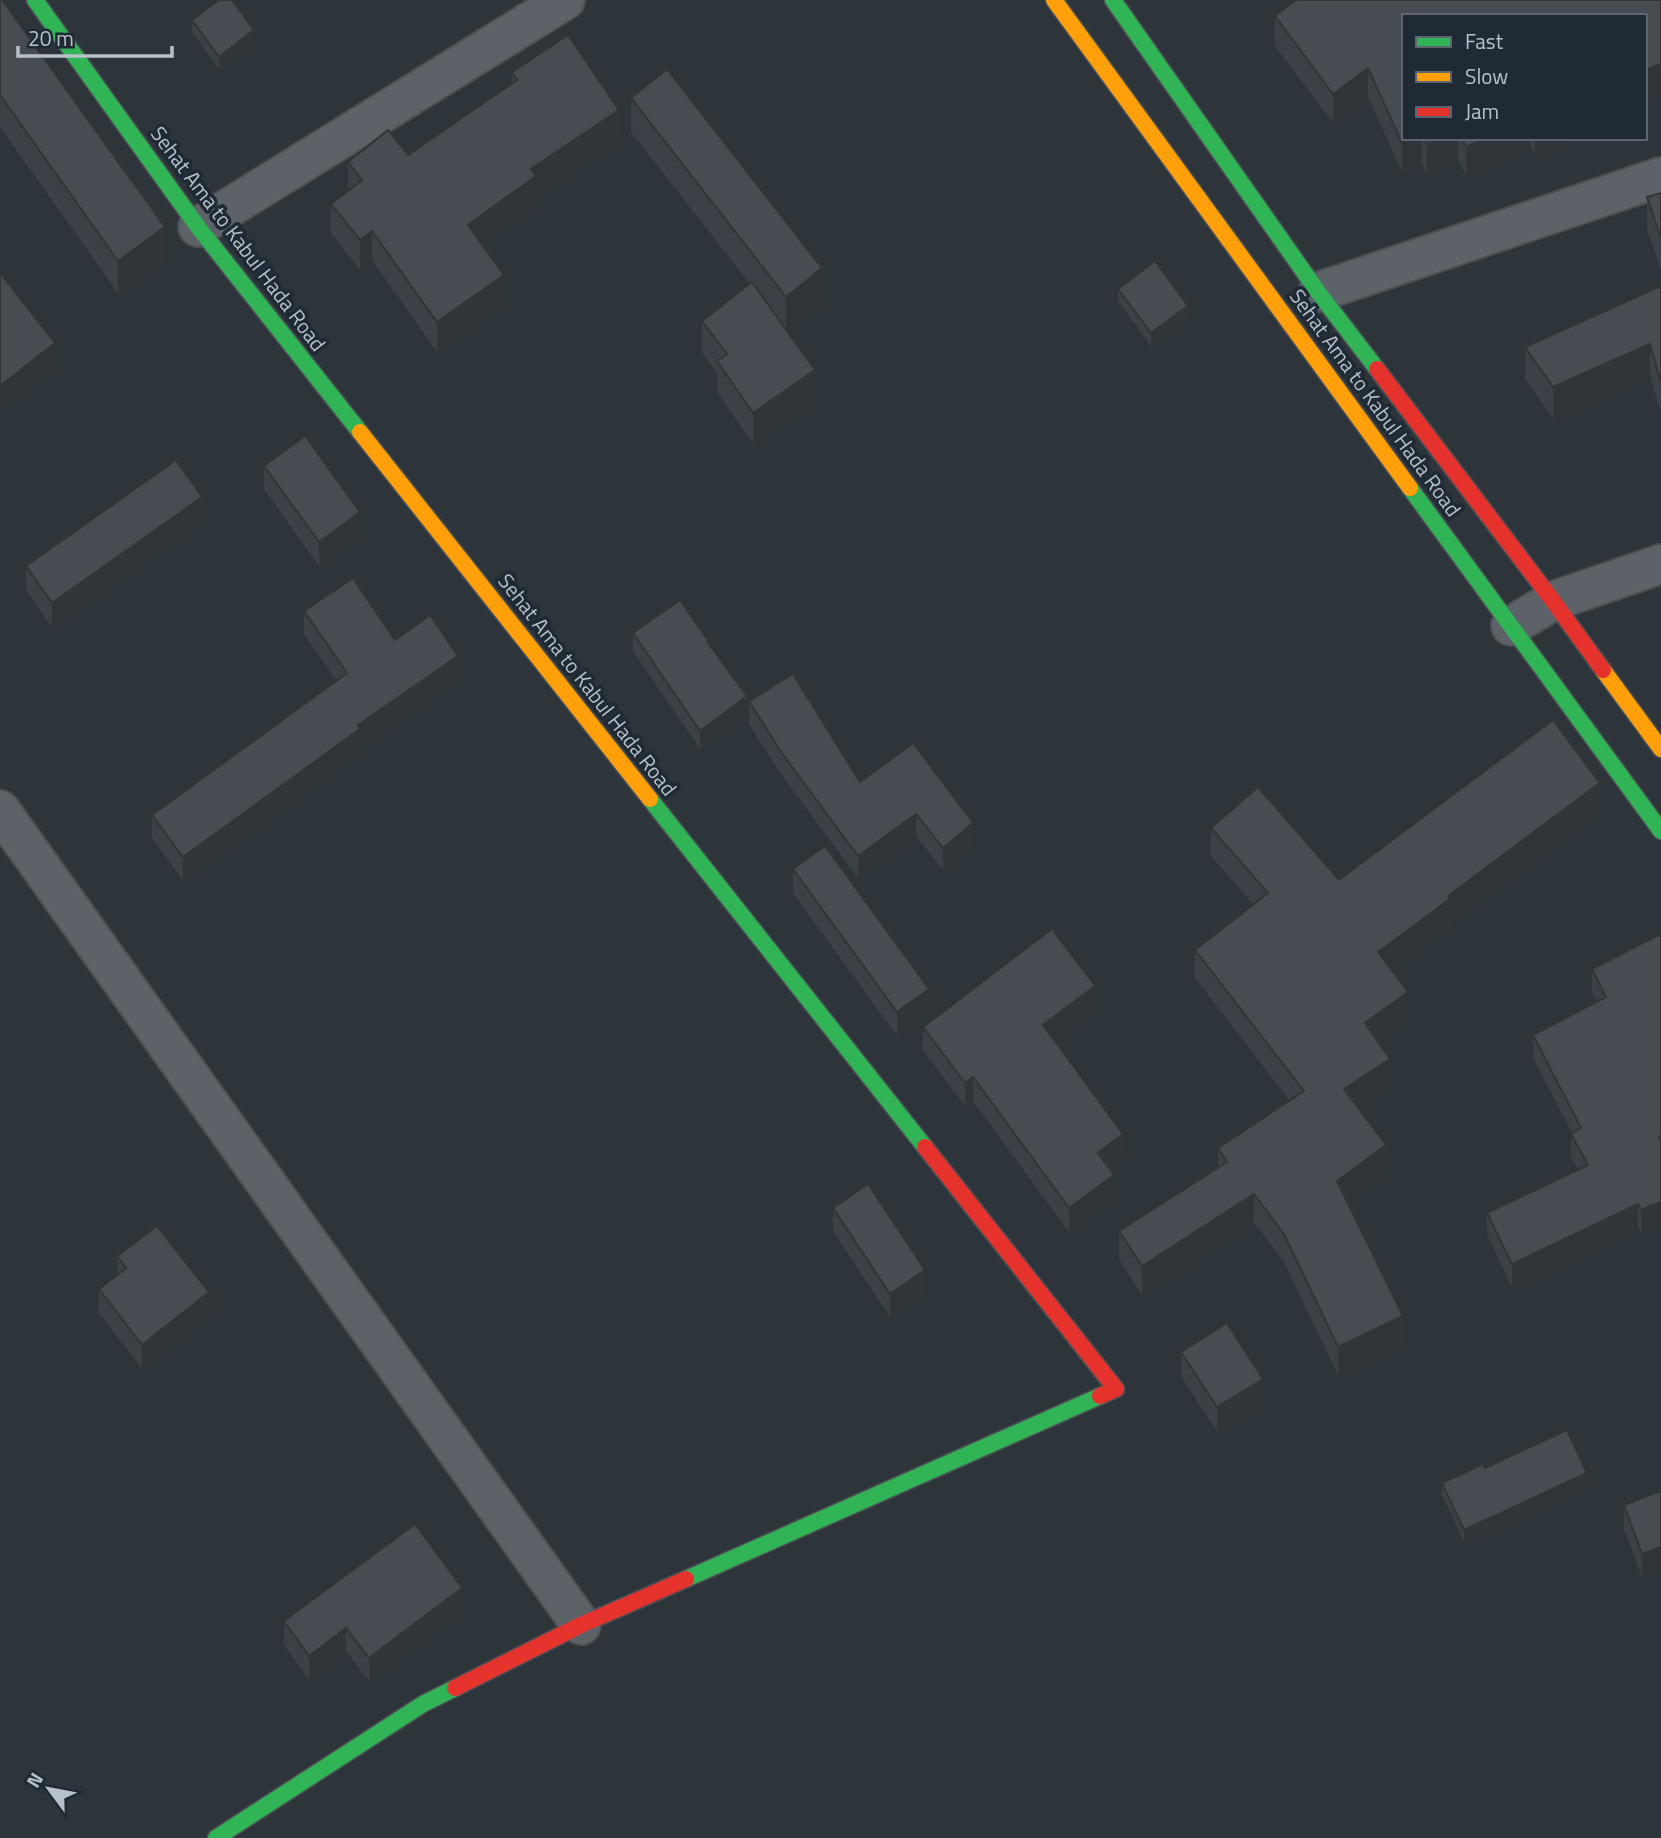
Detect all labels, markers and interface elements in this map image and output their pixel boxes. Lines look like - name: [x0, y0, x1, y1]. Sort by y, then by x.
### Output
- scale bar: [18, 14, 172, 58]
- legend: [1402, 14, 1647, 140]
- text: 20 m: [28, 22, 74, 54]
- text: Fast: [1465, 25, 1504, 57]
- text: Slow: [1465, 60, 1508, 92]
- text: Jam: [1465, 95, 1499, 127]
- street label: Sehat Ama to Kabul Hada Road: [143, 119, 334, 358]
- street label: Sehat Ama to Kabul Hada Road: [1282, 282, 1469, 523]
- street label: Sehat Ama to Kabul Hada Road: [491, 566, 685, 802]
- north arrow: [14, 1754, 84, 1824]
- text: N: [18, 1766, 50, 1793]

